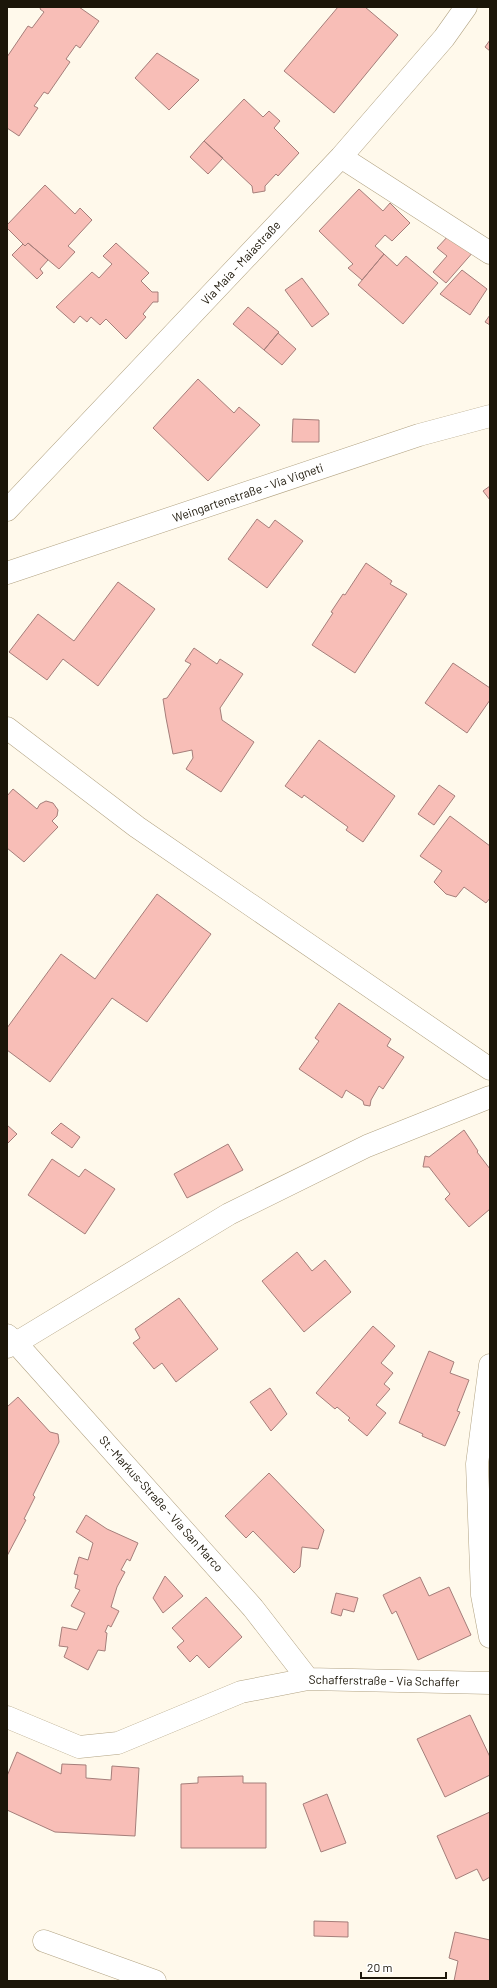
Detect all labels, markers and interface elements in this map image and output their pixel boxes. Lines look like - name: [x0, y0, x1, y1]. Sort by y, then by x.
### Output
- street label: Via Maia - Maiastraße: [198, 217, 283, 307]
- street label: Weingartenstraße - Via Vigneti: [170, 460, 325, 524]
- street label: St.-Markus-Straße - Via San Marco: [97, 1432, 227, 1574]
- street label: Schafferstraße - Via Schaffer: [308, 1672, 460, 1688]
- scale bar: [361, 1954, 446, 1980]
- text: 20 m: [367, 1960, 393, 1974]

